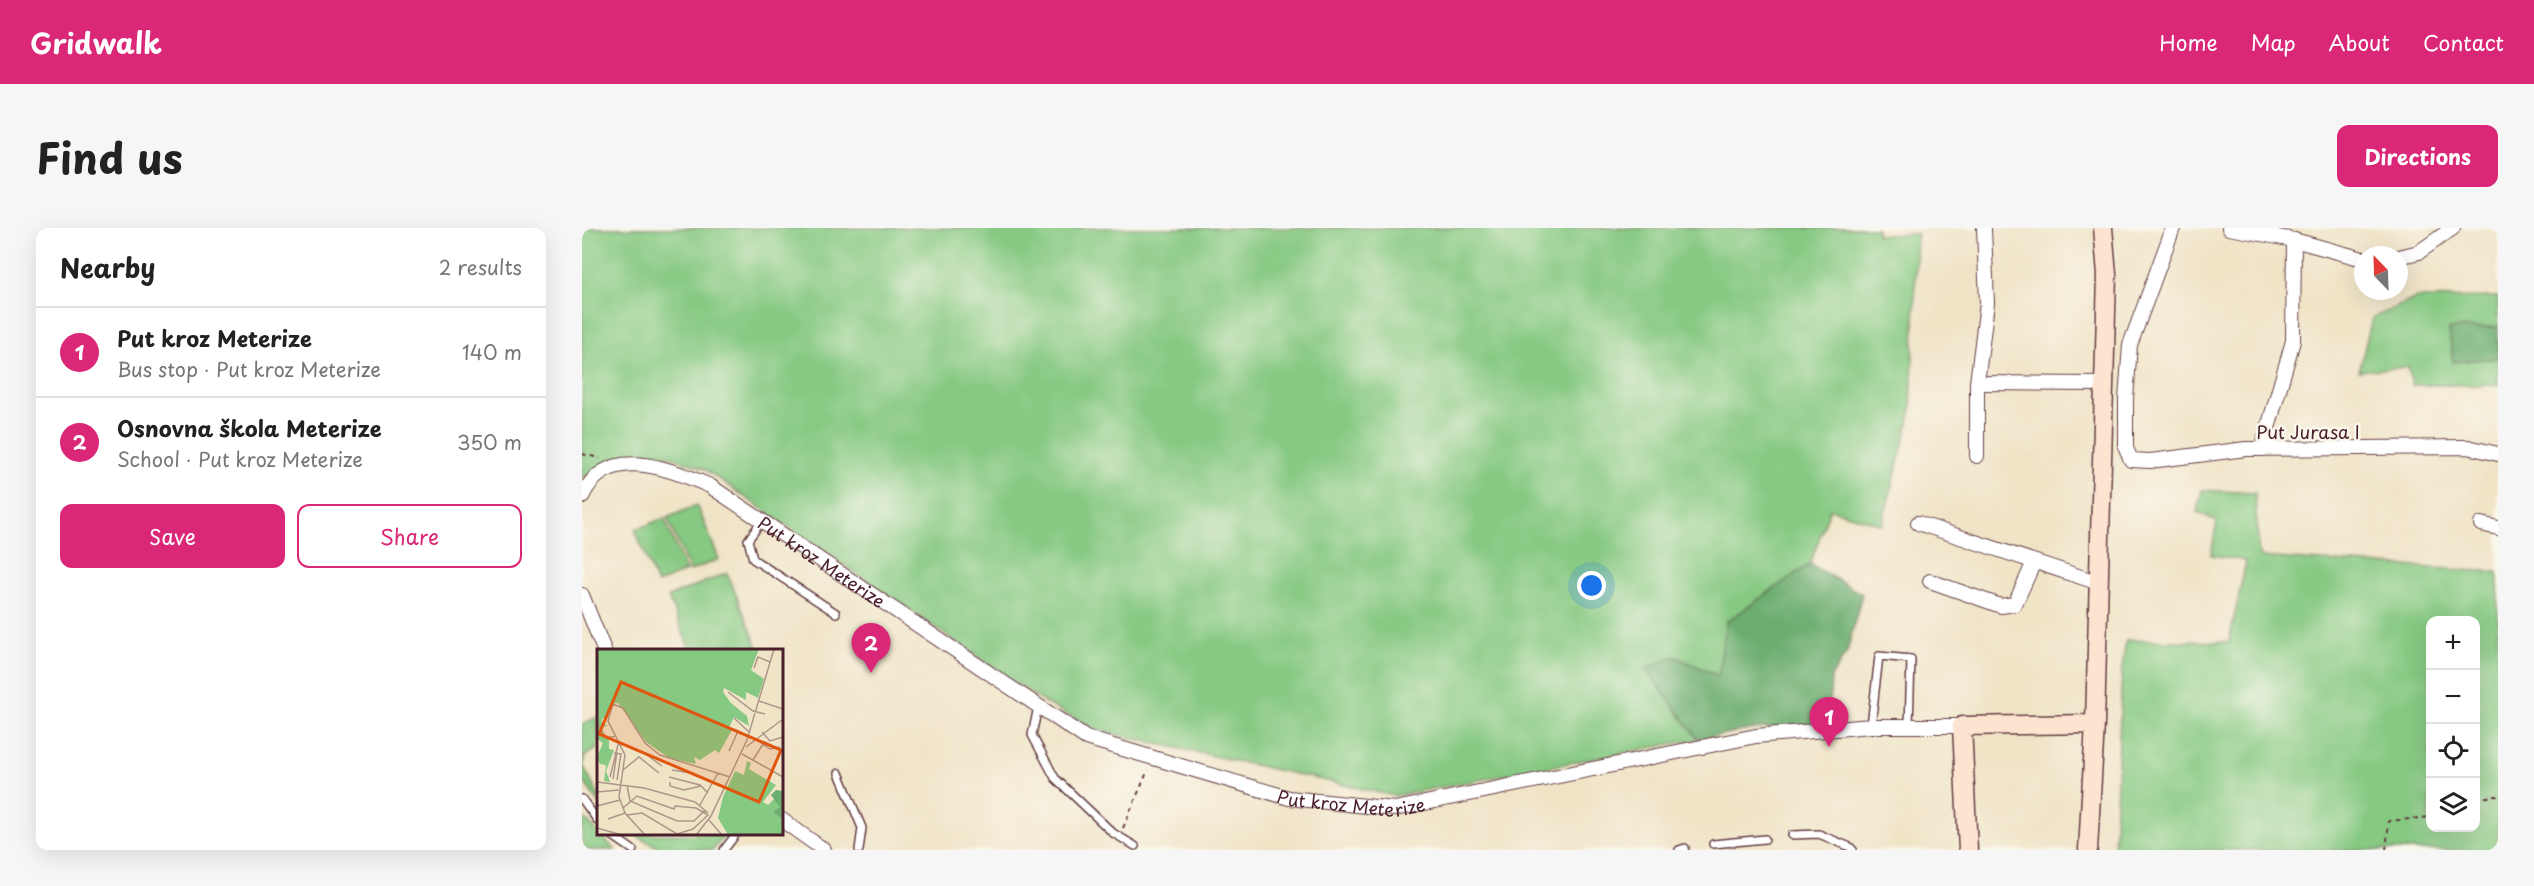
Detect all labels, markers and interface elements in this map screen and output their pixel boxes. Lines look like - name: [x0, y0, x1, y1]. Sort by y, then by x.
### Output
- text: Gridwalk: [30, 21, 162, 64]
- text: Home: [2159, 26, 2218, 58]
- text: Map: [2251, 26, 2296, 58]
- text: About: [2329, 26, 2390, 58]
- text: Contact: [2423, 26, 2504, 58]
- text: Find us: [36, 125, 183, 188]
- button: Directions: [2337, 125, 2498, 187]
- north arrow: [2354, 246, 2408, 300]
- text: Nearby: [60, 248, 155, 287]
- text: 2 results: [439, 252, 522, 282]
- text: Put kroz Meterize: [117, 321, 312, 354]
- text: 1: [75, 337, 84, 367]
- text: 140 m: [462, 337, 522, 367]
- text: Bus stop · Put kroz Meterize: [117, 354, 381, 384]
- text: Osnovna škola Meterize: [117, 411, 382, 444]
- street label: Put Jurasa I: [2256, 418, 2360, 445]
- text: 2: [72, 427, 87, 457]
- text: 350 m: [457, 427, 522, 457]
- text: School · Put kroz Meterize: [117, 444, 363, 474]
- button: Save: [60, 504, 285, 568]
- button: Share: [297, 504, 522, 568]
- street label: Put kroz Meterize: [753, 509, 891, 614]
- your location: [1577, 571, 1606, 600]
- map controls: [2426, 616, 2480, 832]
- button: +: [2426, 616, 2480, 670]
- pin: 2: [852, 624, 890, 673]
- inset map: [597, 649, 783, 835]
- button: −: [2426, 670, 2480, 724]
- pin: 1: [1810, 698, 1848, 747]
- button: locate: [2426, 724, 2480, 778]
- button: layers: [2426, 778, 2480, 832]
- street label: Put kroz Meterize: [1274, 782, 1427, 822]

